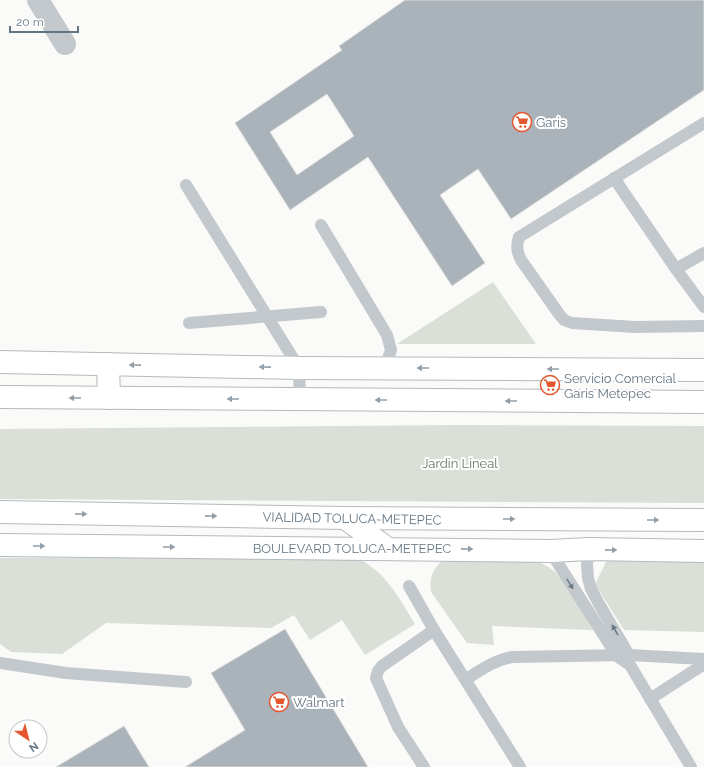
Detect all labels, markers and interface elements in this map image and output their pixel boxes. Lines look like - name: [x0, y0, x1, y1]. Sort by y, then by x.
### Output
- scale bar: [10, 8, 78, 34]
- text: 20 m: [16, 15, 44, 29]
- supermarket icon: Garis: [511, 111, 533, 133]
- place label: Garis: [536, 115, 566, 130]
- one-way arrow: [128, 362, 141, 368]
- one-way arrow: [258, 364, 271, 370]
- one-way arrow: [416, 365, 429, 371]
- one-way arrow: [546, 366, 559, 372]
- place label: Servicio Comercial Garis Metepec: [564, 371, 677, 401]
- supermarket icon: Servicio Comercial Garis Metepec: [539, 374, 561, 396]
- one-way arrow: [68, 395, 81, 401]
- one-way arrow: [226, 396, 239, 402]
- one-way arrow: [374, 397, 387, 403]
- one-way arrow: [504, 398, 517, 404]
- park label: Jardin Lineal: [422, 456, 498, 471]
- street label: VIALIDAD TOLUCA-METEPEC: [262, 509, 442, 528]
- one-way arrow: [75, 511, 88, 517]
- one-way arrow: [205, 513, 218, 519]
- one-way arrow: [503, 516, 516, 522]
- one-way arrow: [647, 517, 660, 523]
- street label: BOULEVARD TOLUCA-METEPEC: [253, 541, 451, 556]
- one-way arrow: [33, 543, 46, 549]
- one-way arrow: [163, 544, 176, 550]
- one-way arrow: [461, 546, 474, 552]
- one-way arrow: [605, 547, 618, 553]
- one-way arrow: [567, 578, 574, 590]
- one-way arrow: [611, 624, 618, 636]
- supermarket icon: Walmart: [268, 691, 290, 713]
- place label: Walmart: [293, 695, 345, 710]
- north arrow: [8, 719, 48, 759]
- text: N: [26, 739, 41, 755]

